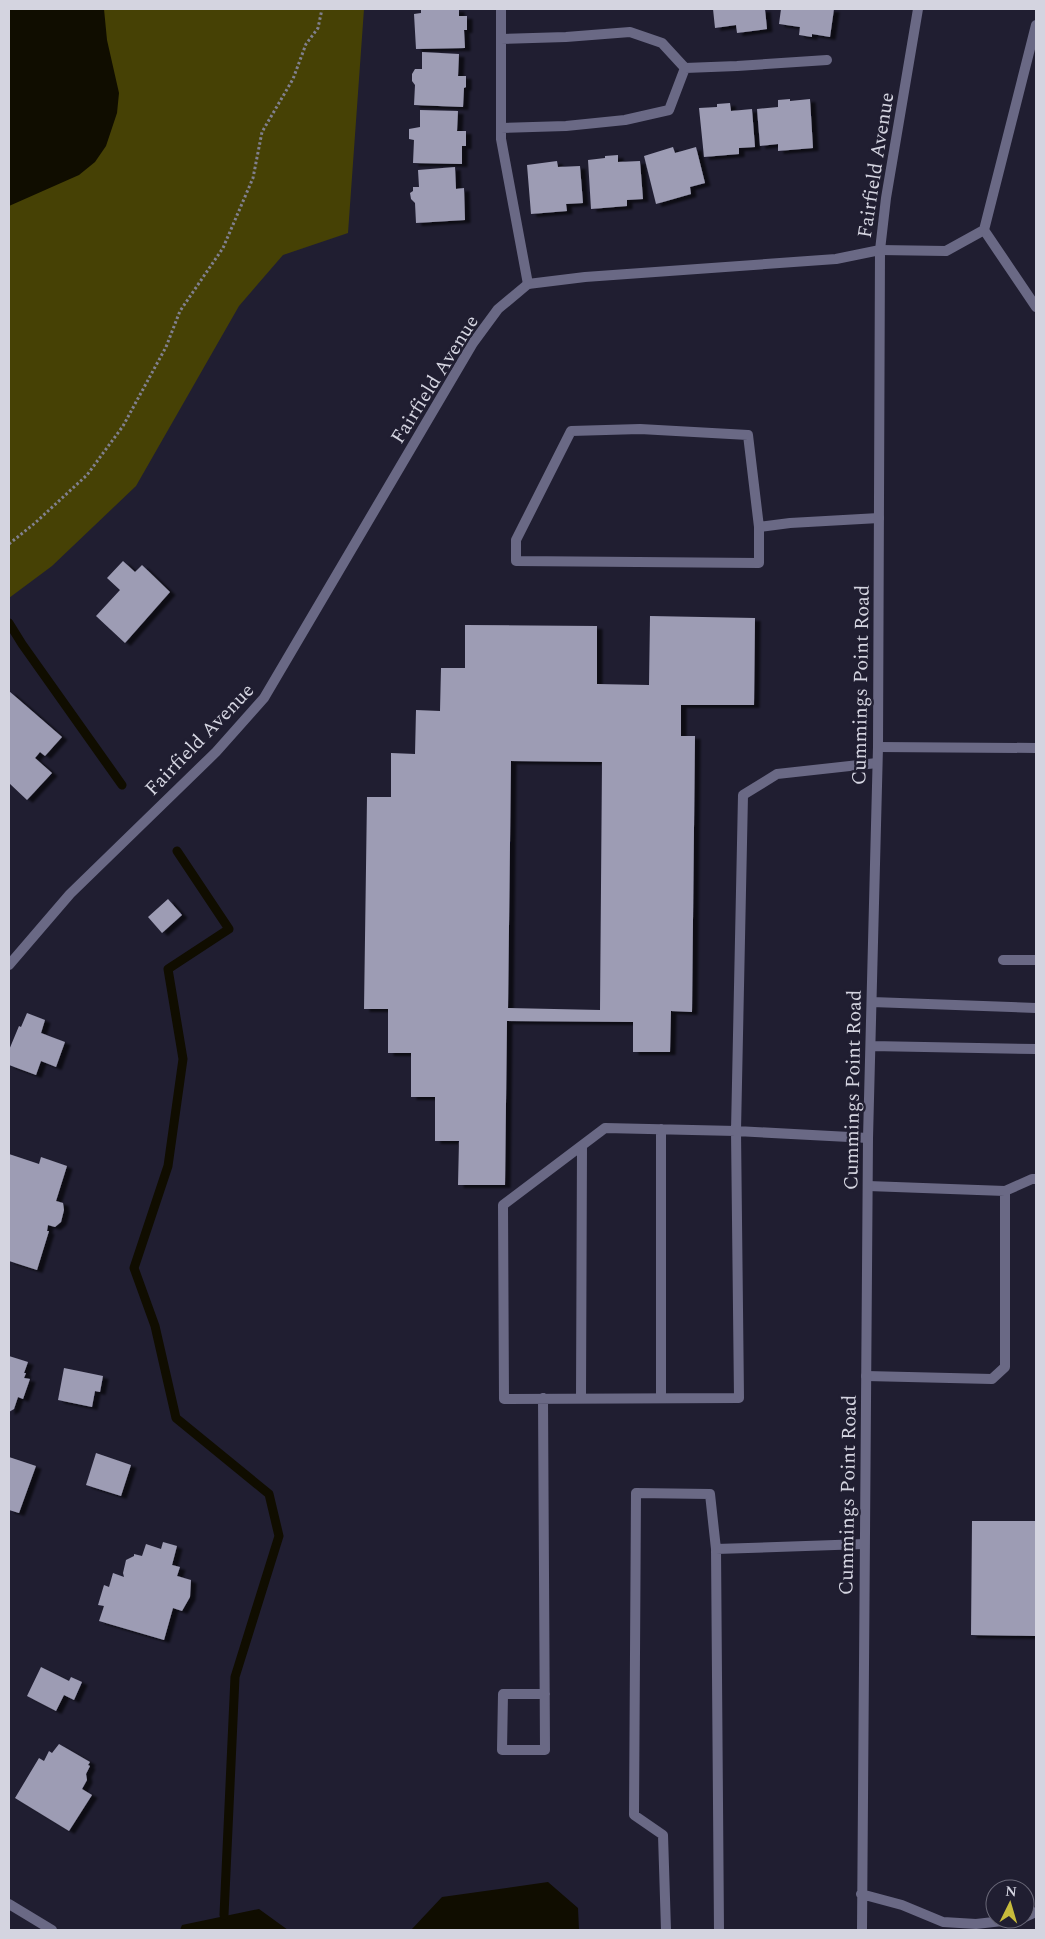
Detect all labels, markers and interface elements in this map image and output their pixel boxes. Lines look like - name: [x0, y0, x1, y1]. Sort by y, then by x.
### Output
- street label: Fairfield Avenue: [850, 90, 902, 240]
- street label: Fairfield Avenue: [383, 309, 486, 450]
- street label: Cummings Point Road: [844, 585, 878, 785]
- street label: Fairfield Avenue: [138, 676, 262, 803]
- street label: Cummings Point Road: [836, 990, 870, 1190]
- street label: Cummings Point Road: [831, 1395, 865, 1595]
- north arrow: [985, 1879, 1035, 1929]
- text: N: [1004, 1881, 1018, 1903]

